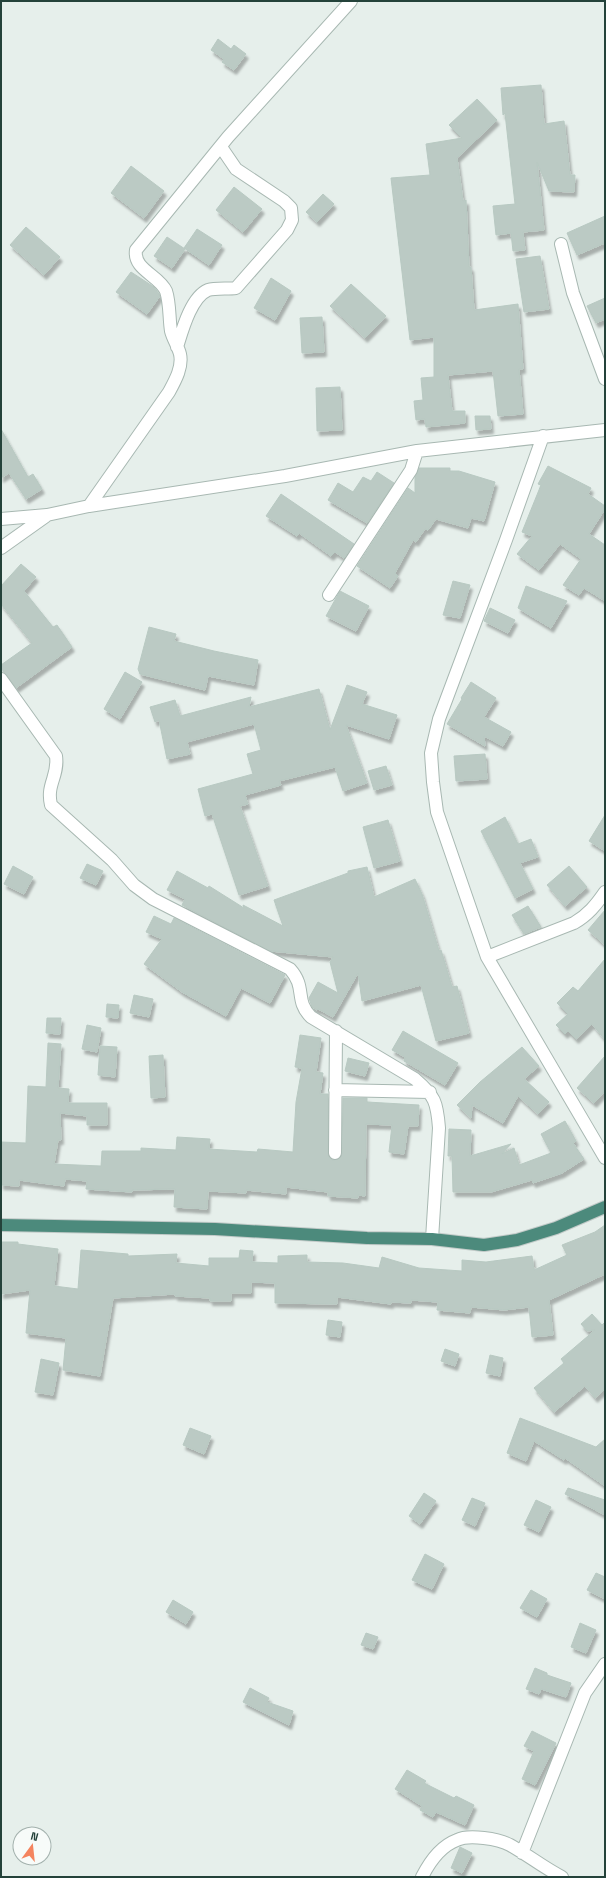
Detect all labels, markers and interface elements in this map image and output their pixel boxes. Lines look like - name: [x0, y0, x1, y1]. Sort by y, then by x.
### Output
- north arrow: [12, 1826, 52, 1866]
- text: N: [29, 1829, 40, 1844]

